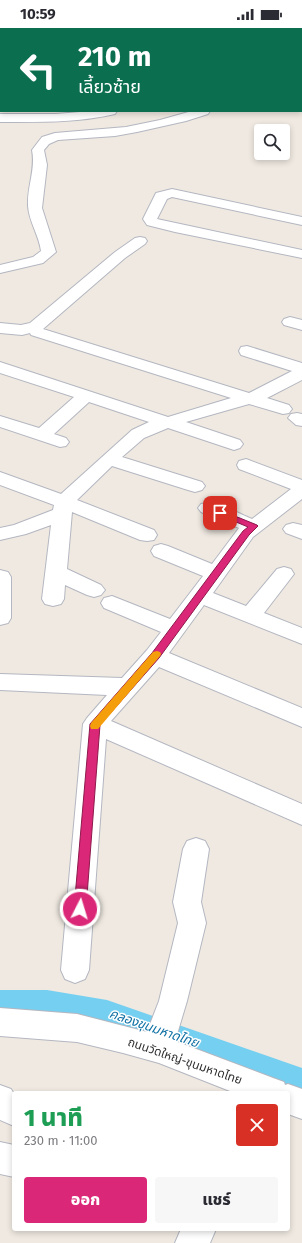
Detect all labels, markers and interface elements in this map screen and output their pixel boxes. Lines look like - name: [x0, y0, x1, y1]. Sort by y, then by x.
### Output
- text: 10:59: [20, 5, 56, 23]
- text: 210 m: [78, 40, 152, 73]
- icon: left: [12, 44, 64, 96]
- text: เลี้ยวซ้าย: [78, 76, 141, 98]
- map controls: [254, 124, 290, 160]
- button: search: [254, 124, 290, 160]
- pin: [203, 496, 237, 530]
- icon: arrive: [209, 502, 231, 524]
- position arrow: [59, 888, 101, 930]
- water label: คลองขุนมหาดไทย: [107, 1006, 202, 1052]
- street label: ถนนวัดใหญ่-ขุนมหาดไทย: [126, 1035, 244, 1087]
- text: 1 นาที: [24, 1104, 83, 1132]
- button: close: [236, 1104, 278, 1146]
- text: 230 m · 11:00: [24, 1133, 97, 1148]
- button: ออก: [24, 1177, 147, 1223]
- button: แชร์: [155, 1177, 278, 1223]

